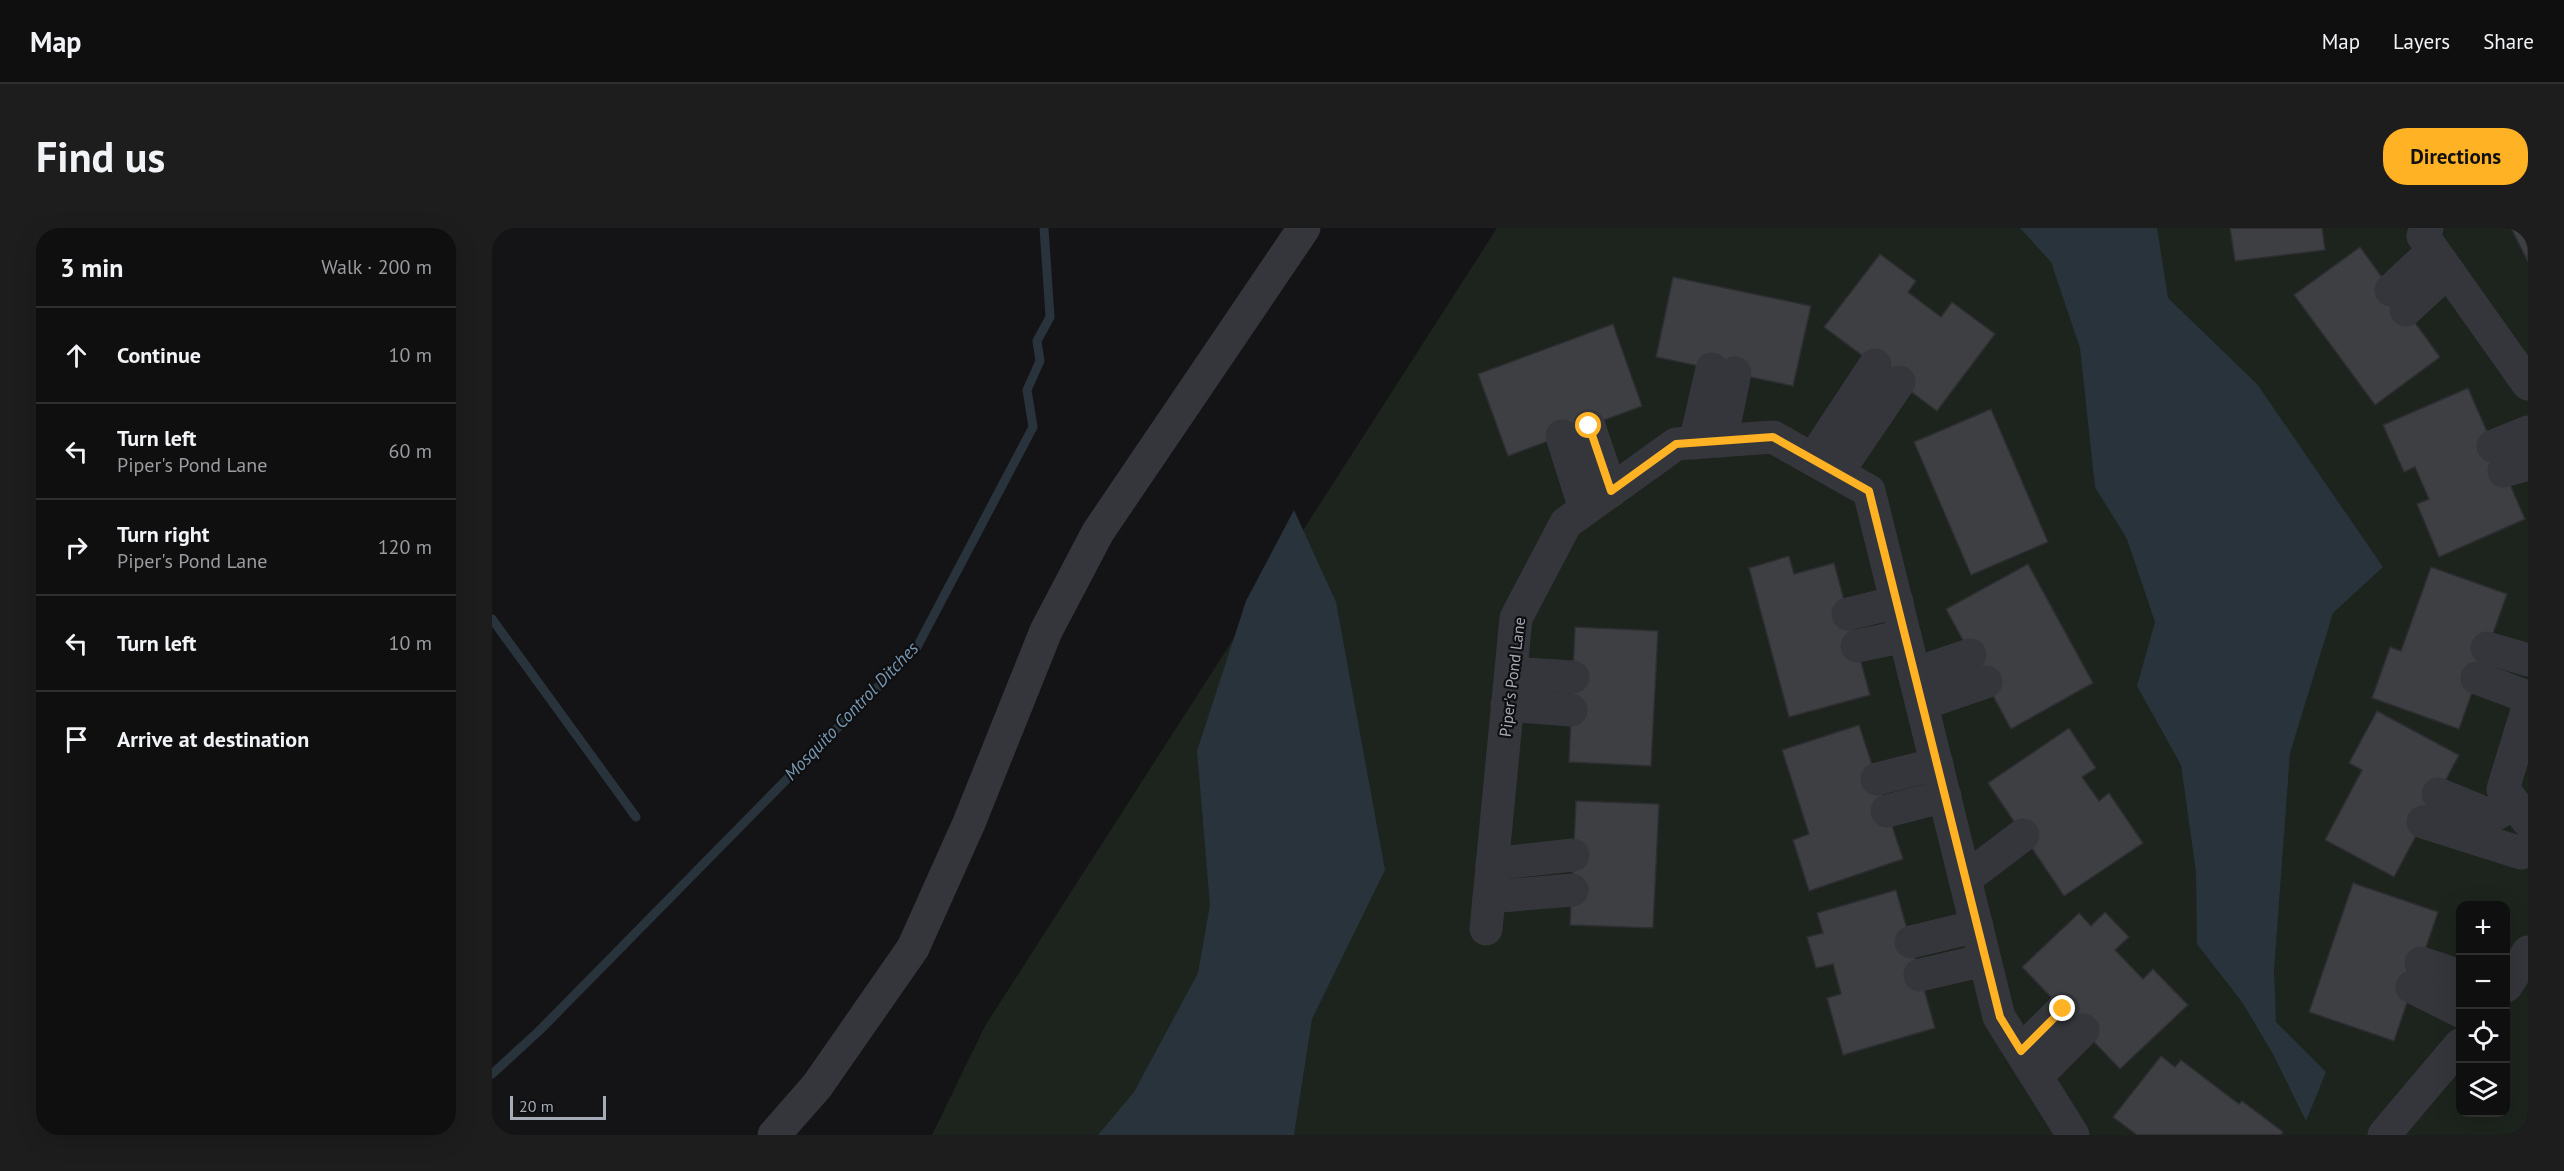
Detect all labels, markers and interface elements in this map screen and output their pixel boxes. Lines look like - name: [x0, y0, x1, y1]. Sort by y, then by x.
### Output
- text: Map: [30, 23, 81, 60]
- text: Map: [2322, 28, 2360, 55]
- text: Layers: [2393, 28, 2450, 55]
- text: Share: [2483, 28, 2534, 55]
- button: Directions: [2383, 128, 2528, 185]
- text: Find us: [36, 129, 165, 184]
- text: 3 min: [60, 251, 123, 284]
- text: Walk · 200 m: [321, 254, 432, 280]
- icon: ahead: [60, 339, 93, 372]
- text: Continue: [117, 341, 201, 369]
- text: 10 m: [389, 342, 432, 368]
- route start: [1575, 412, 1601, 438]
- text: Turn left: [117, 424, 197, 452]
- icon: left: [60, 435, 93, 468]
- text: 60 m: [389, 438, 432, 464]
- text: Piper's Pond Lane: [117, 452, 267, 478]
- text: Turn right: [117, 520, 209, 548]
- icon: right: [60, 531, 93, 564]
- text: 120 m: [378, 534, 432, 560]
- text: Piper's Pond Lane: [117, 548, 267, 574]
- street label: Piper's Pond Lane: [1495, 616, 1529, 738]
- icon: left: [60, 627, 93, 660]
- text: Turn left: [117, 629, 197, 657]
- text: 10 m: [389, 630, 432, 656]
- water label: Mosquito Control Ditches: [779, 636, 924, 785]
- icon: arrive: [60, 723, 93, 756]
- text: Arrive at destination: [117, 725, 309, 753]
- map controls: [2456, 901, 2510, 1117]
- button: +: [2456, 901, 2510, 955]
- button: −: [2456, 955, 2510, 1009]
- route end: [2049, 995, 2075, 1021]
- button: locate: [2456, 1009, 2510, 1063]
- button: layers: [2456, 1063, 2510, 1117]
- scale bar: [510, 1093, 606, 1120]
- text: 20 m: [519, 1096, 554, 1116]

